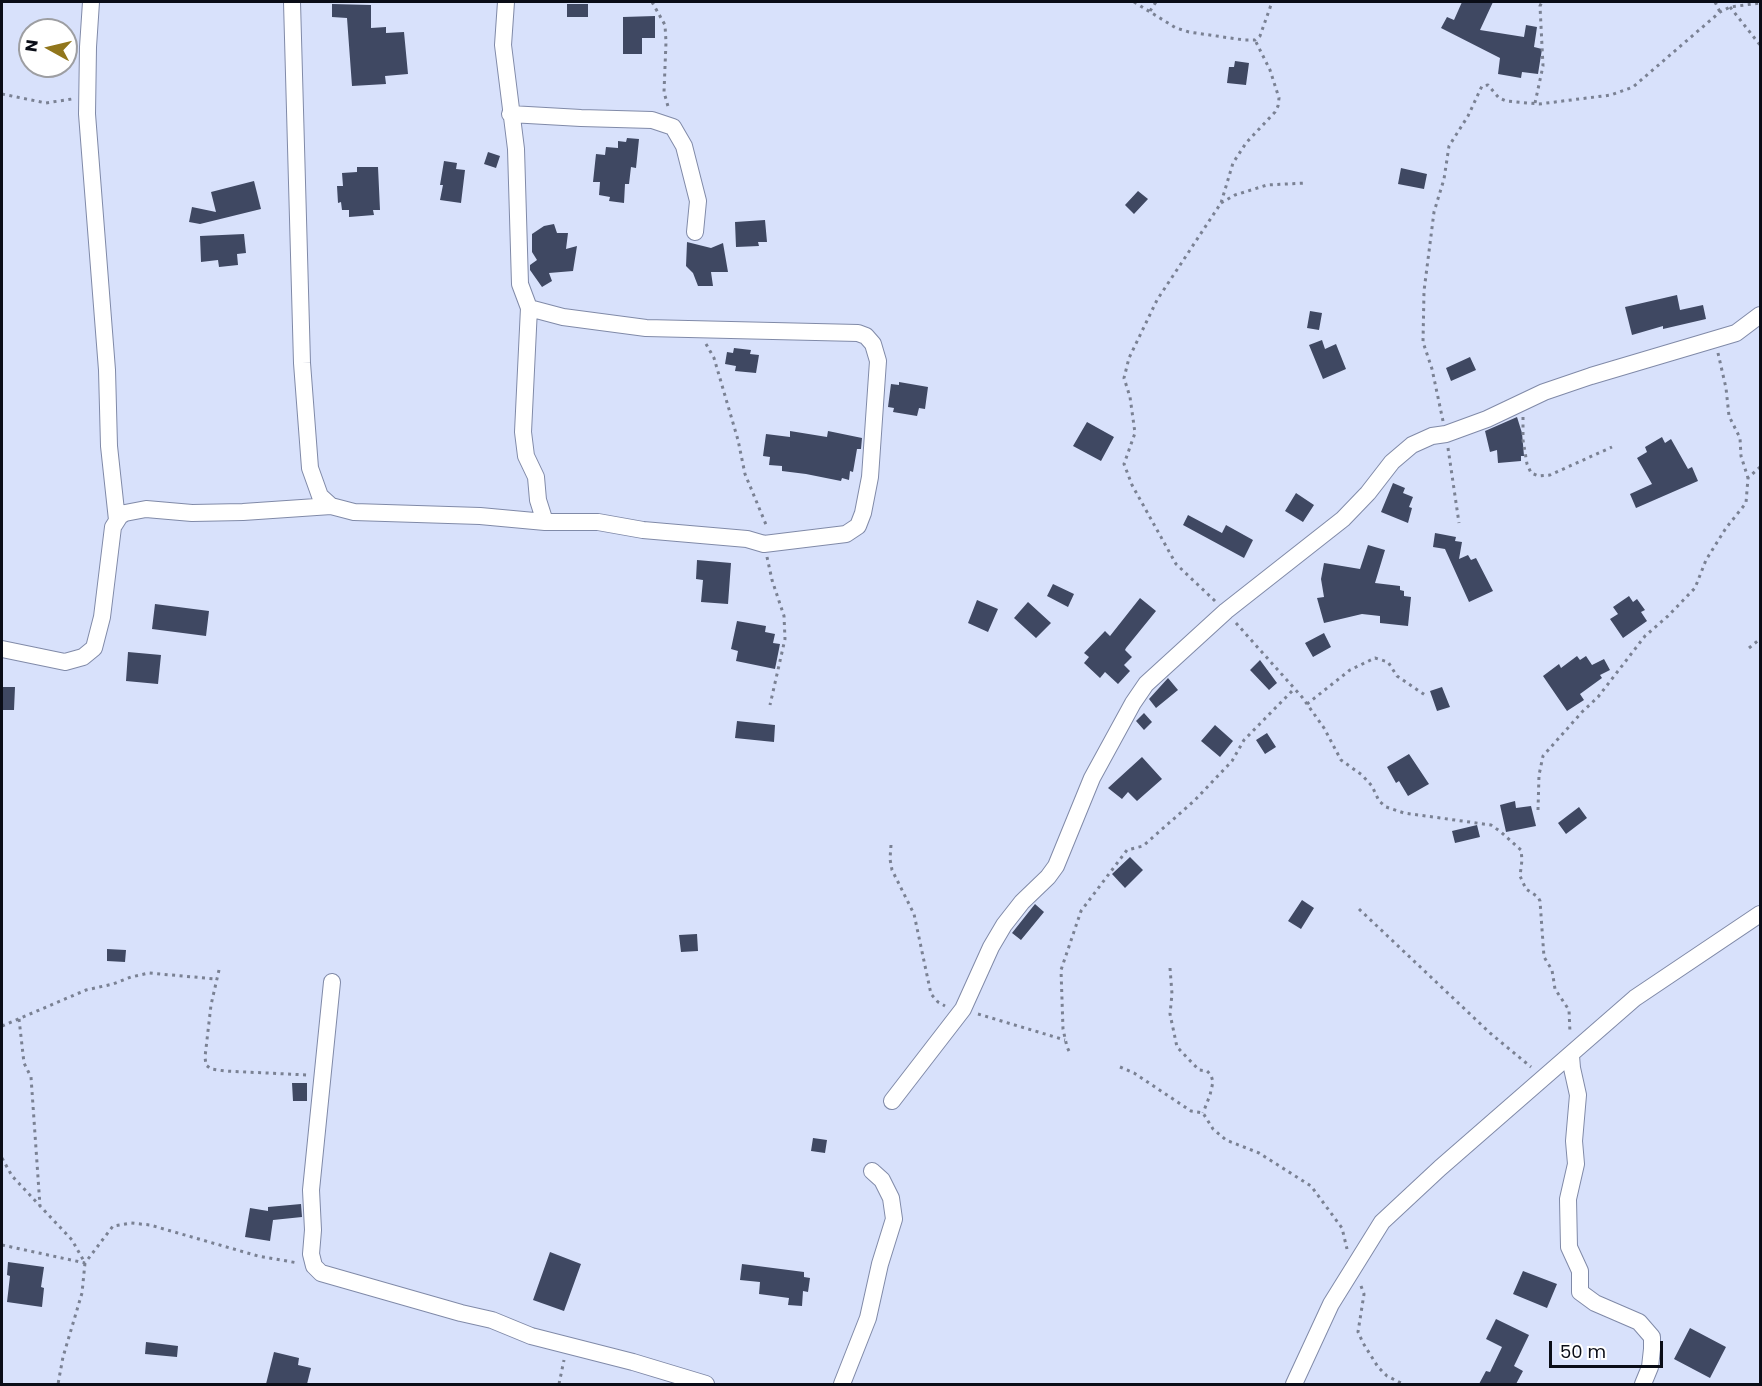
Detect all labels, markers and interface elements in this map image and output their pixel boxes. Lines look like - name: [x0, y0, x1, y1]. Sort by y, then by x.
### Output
- north arrow: [18, 18, 78, 78]
- text: N: [19, 38, 44, 53]
- scale bar: [1552, 1329, 1666, 1367]
- text: 50 m: [1560, 1339, 1606, 1364]

